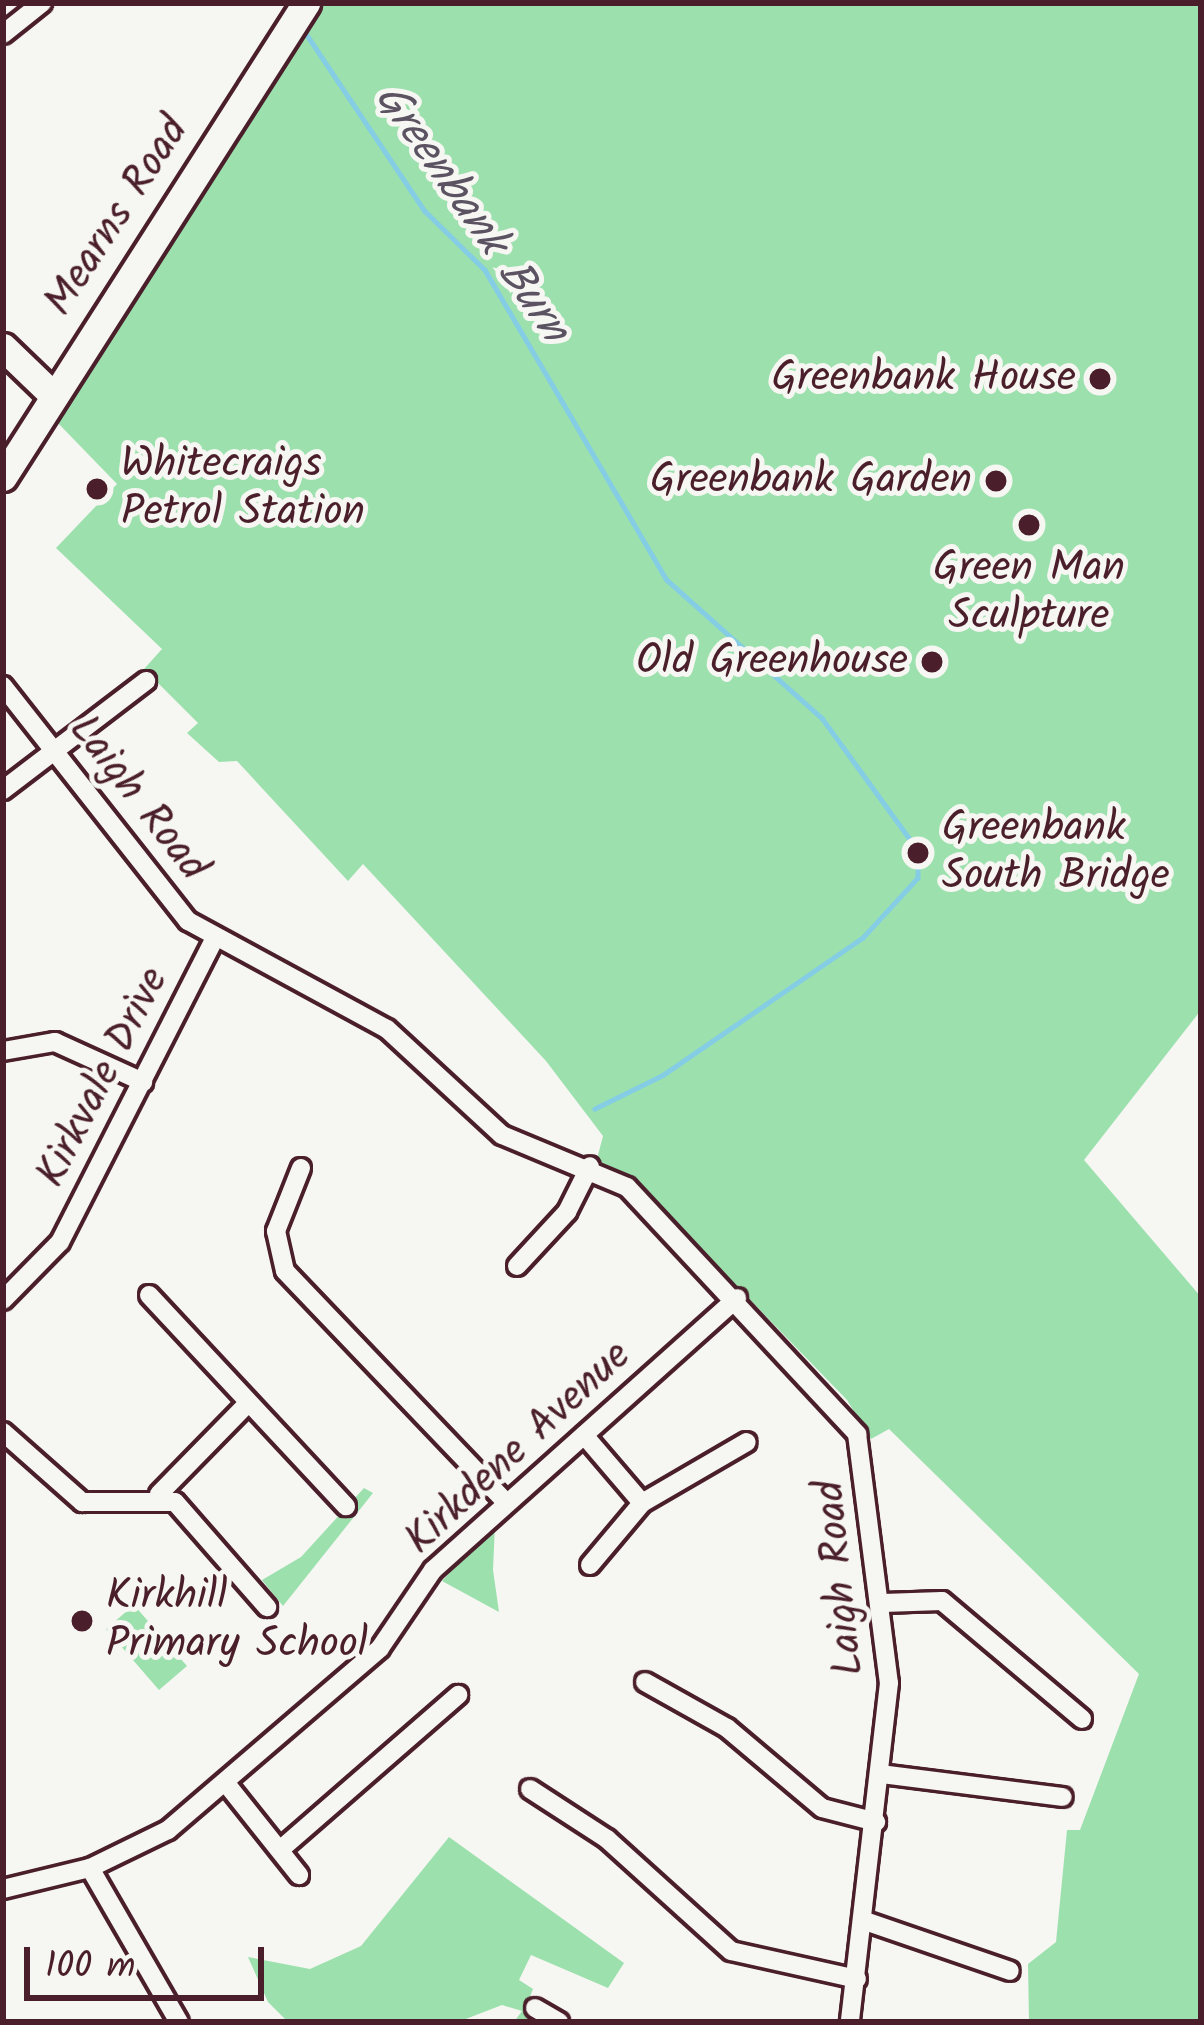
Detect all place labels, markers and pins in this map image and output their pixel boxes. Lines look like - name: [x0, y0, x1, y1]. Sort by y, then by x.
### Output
- place label: Greenbank House: [771, 354, 1076, 404]
- marker: Greenbank House: [1087, 366, 1113, 392]
- place label: Whitecraigs Petrol Station: [121, 440, 365, 538]
- place label: Greenbank Garden: [650, 456, 972, 506]
- marker: Greenbank Garden: [983, 468, 1009, 494]
- marker: Whitecraigs Petrol Station: [84, 476, 110, 502]
- marker: Green Man Sculpture: [1016, 512, 1042, 538]
- place label: Green Man Sculpture: [933, 544, 1125, 642]
- place label: Old Greenhouse: [636, 637, 908, 687]
- marker: Old Greenhouse: [919, 649, 945, 675]
- place label: Greenbank South Bridge: [942, 804, 1170, 902]
- marker: Greenbank South Bridge: [905, 840, 931, 866]
- place label: Kirkhill Primary School: [106, 1572, 368, 1670]
- marker: Kirkhill Primary School: [69, 1608, 95, 1634]

